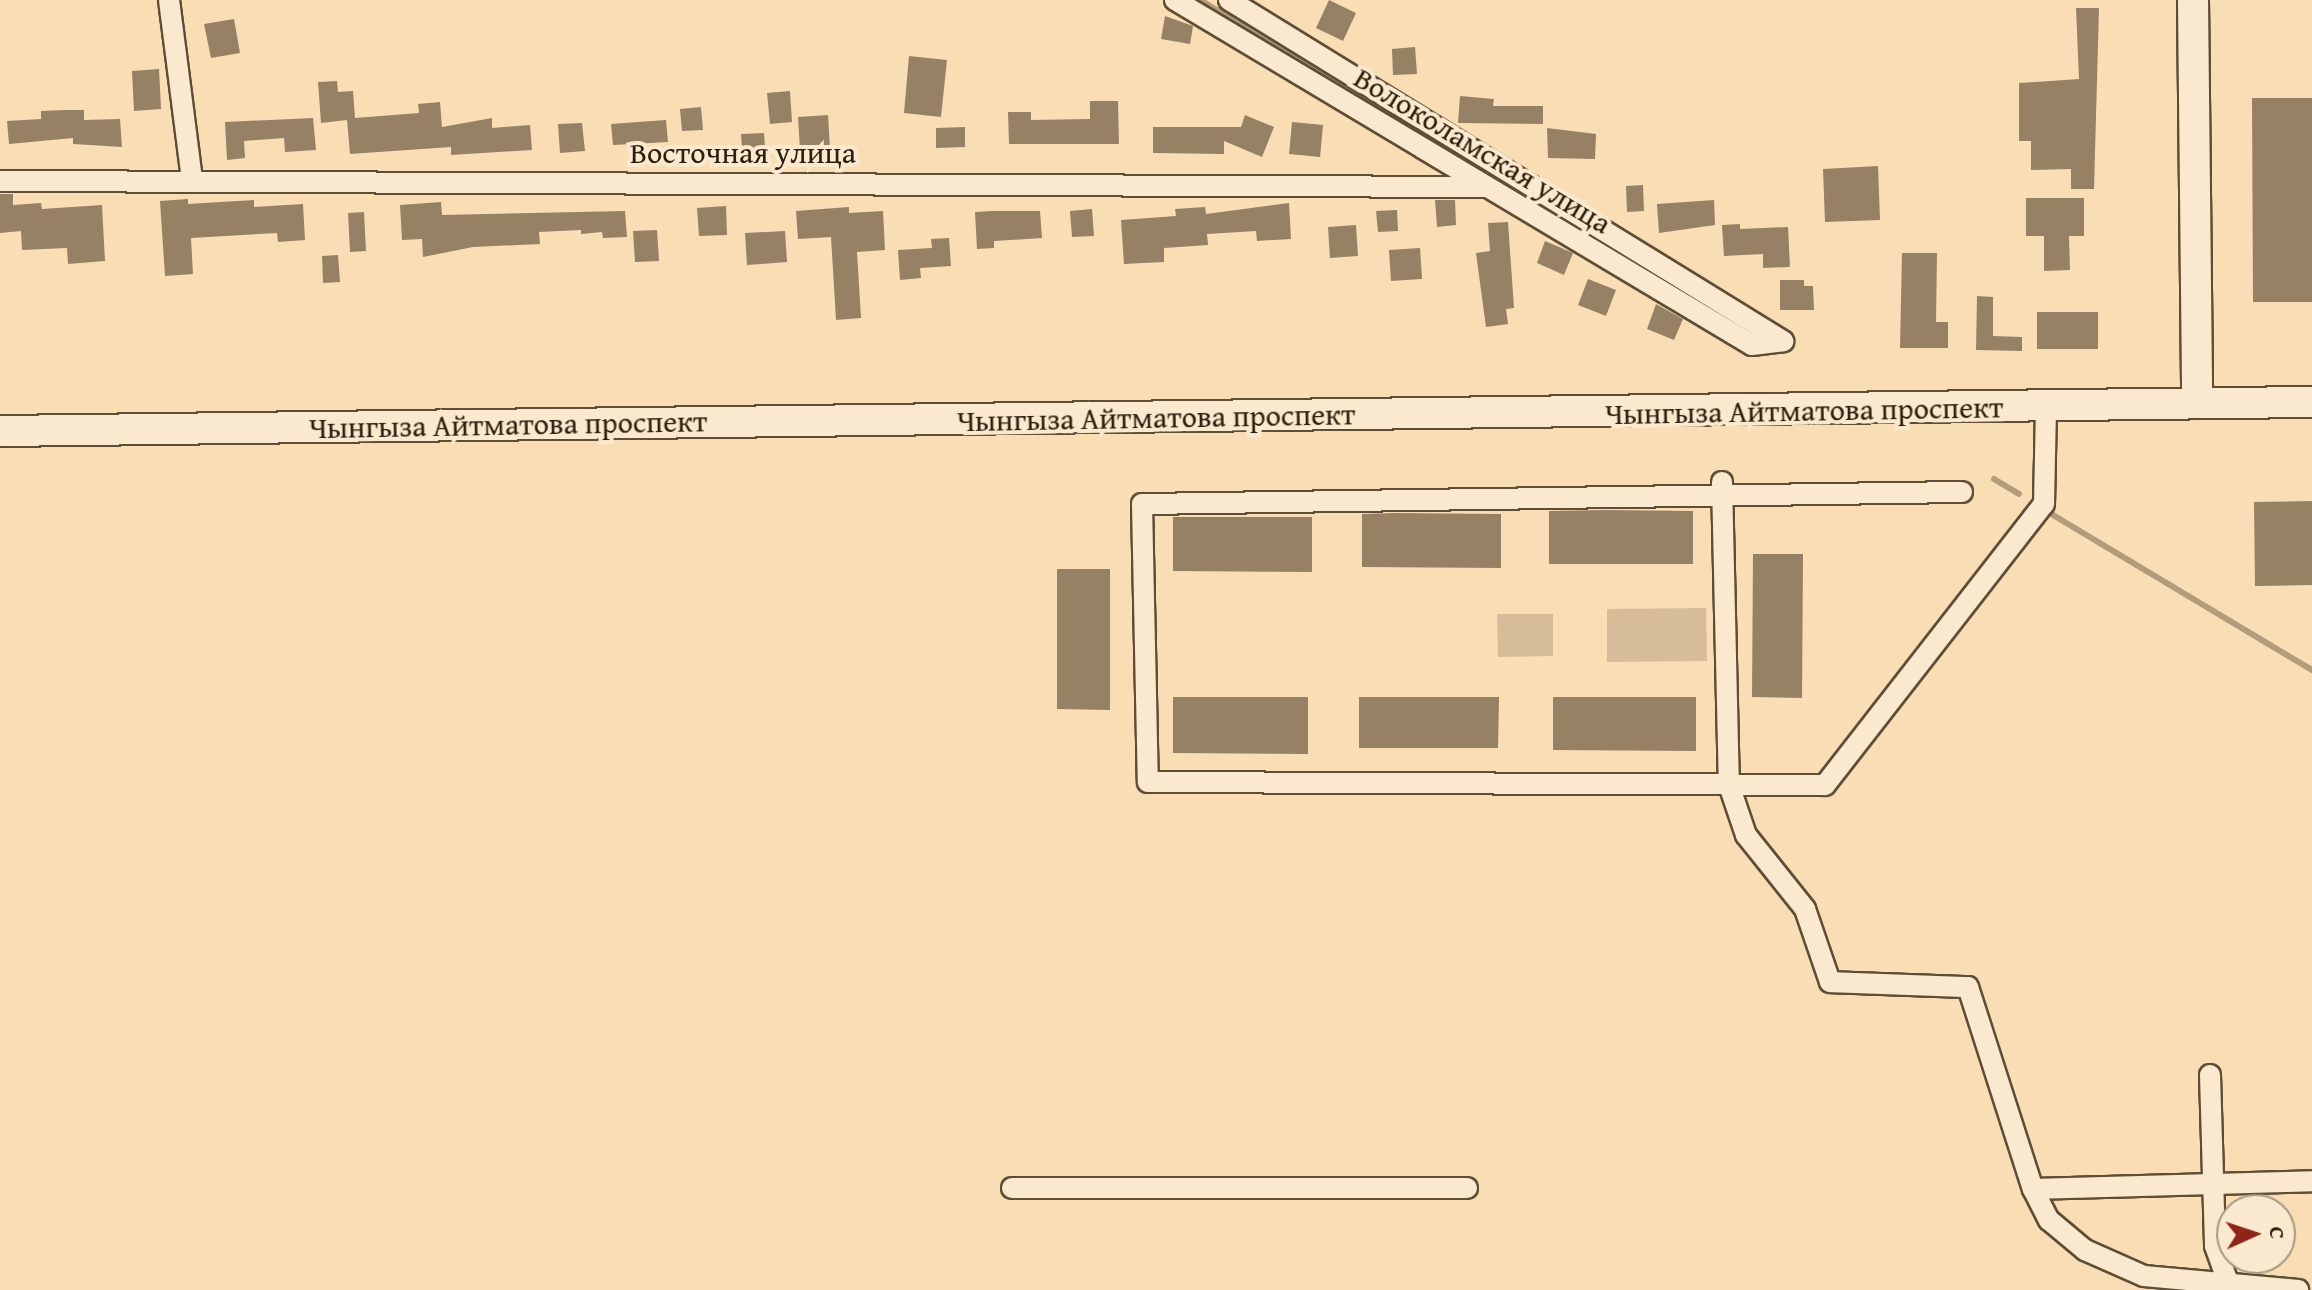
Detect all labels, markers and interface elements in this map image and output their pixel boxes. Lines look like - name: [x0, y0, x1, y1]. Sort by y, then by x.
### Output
- street label: Волоколамская улица: [1348, 59, 1618, 241]
- street label: Восточная улица: [630, 134, 856, 170]
- street label: Чынгыза Айтматова проспект: [1604, 389, 2004, 431]
- street label: Чынгыза Айтматова проспект: [956, 396, 1356, 438]
- street label: Чынгыза Айтматова проспект: [308, 403, 708, 445]
- north arrow: [2216, 1194, 2296, 1274]
- text: С: [2262, 1226, 2294, 1240]

